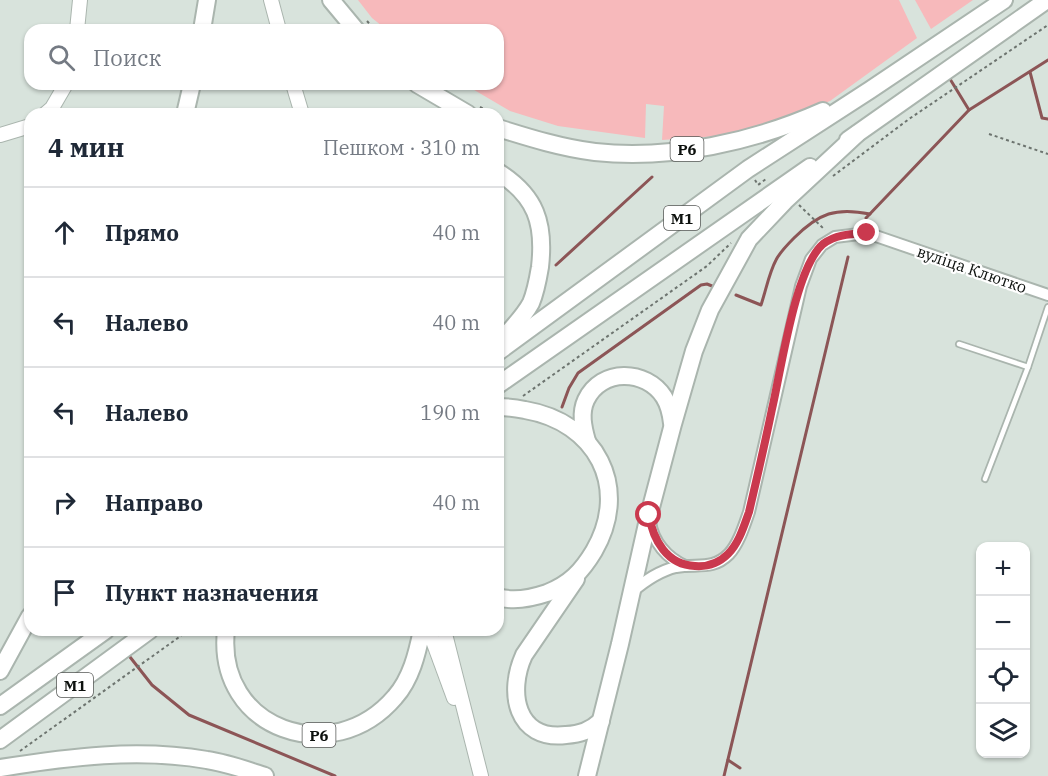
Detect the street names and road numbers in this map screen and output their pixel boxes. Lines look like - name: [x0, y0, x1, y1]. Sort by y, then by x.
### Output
- road number: Р6: [670, 137, 704, 161]
- road number: М1: [664, 206, 700, 230]
- street label: вуліца Клютко: [914, 241, 1030, 297]
- road number: М1: [57, 673, 93, 697]
- road number: Р6: [302, 723, 336, 747]

